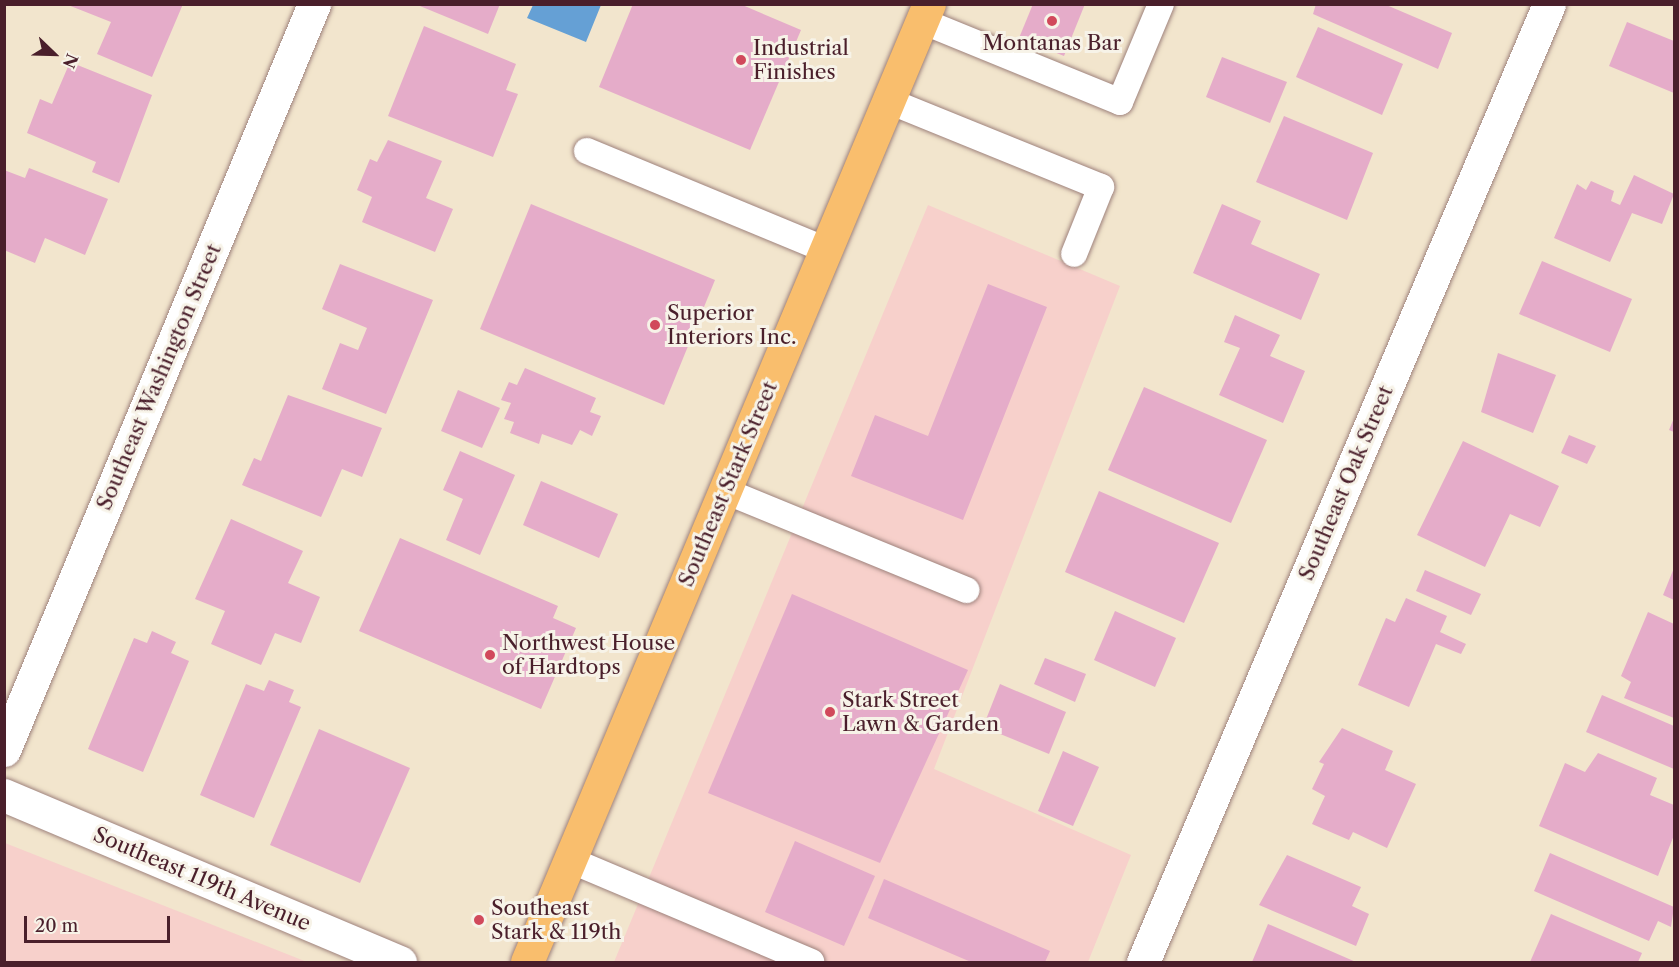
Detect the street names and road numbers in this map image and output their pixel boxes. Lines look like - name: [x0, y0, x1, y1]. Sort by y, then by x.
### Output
- street label: Southeast Washington Street: [91, 240, 227, 514]
- street label: Southeast Stark Street: [673, 377, 783, 591]
- street label: Southeast Oak Street: [1293, 382, 1399, 584]
- street label: Southeast 119th Avenue: [89, 822, 315, 936]

